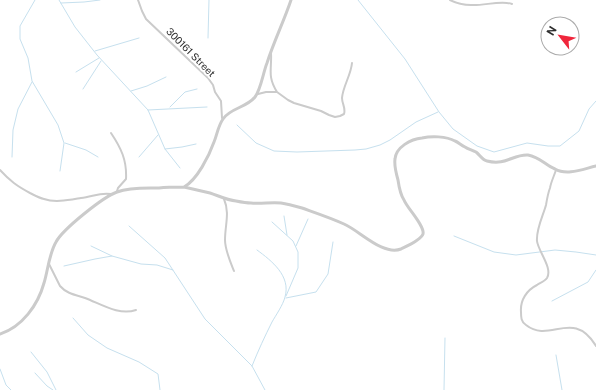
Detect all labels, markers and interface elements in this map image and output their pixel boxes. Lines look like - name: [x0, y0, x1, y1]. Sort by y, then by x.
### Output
- north arrow: [540, 16, 580, 56]
- text: N: [544, 24, 559, 38]
- street label: 300161 Street: [164, 25, 218, 79]

